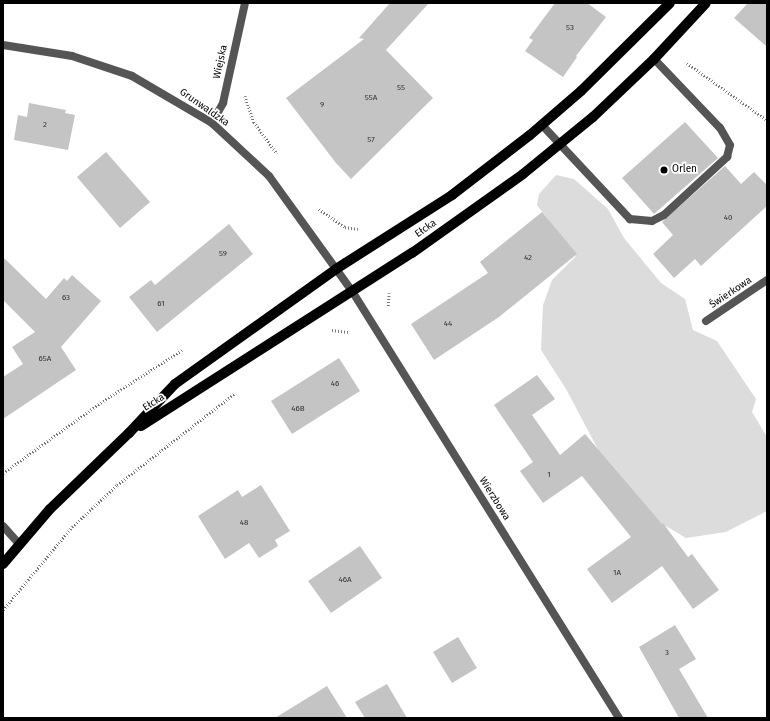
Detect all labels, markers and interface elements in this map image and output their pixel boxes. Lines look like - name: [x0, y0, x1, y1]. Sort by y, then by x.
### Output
- house number: 53: [566, 23, 574, 33]
- street label: Wiejska: [212, 44, 230, 80]
- house number: 55: [397, 83, 405, 93]
- street label: Grunwaldzka: [177, 86, 231, 130]
- house number: 55A: [365, 93, 377, 103]
- house number: 9: [320, 100, 324, 110]
- house number: 2: [43, 120, 47, 130]
- house number: 57: [367, 135, 375, 145]
- place label: Orlen: [672, 164, 697, 176]
- marker: Orlen: [659, 165, 669, 175]
- house number: 40: [724, 213, 732, 223]
- street label: Ełcka: [413, 217, 439, 241]
- house number: 59: [219, 249, 227, 259]
- house number: 42: [524, 253, 532, 263]
- street label: Świerkowa: [708, 275, 754, 311]
- house number: 63: [62, 293, 70, 303]
- house number: 61: [157, 299, 165, 309]
- house number: 44: [444, 319, 452, 329]
- house number: 65A: [39, 354, 51, 364]
- house number: 46: [331, 379, 339, 389]
- street label: Ełcka: [141, 392, 167, 414]
- house number: 46B: [291, 404, 305, 414]
- house number: 1: [547, 470, 551, 480]
- street label: Wierzbowa: [476, 475, 512, 523]
- house number: 48: [240, 518, 248, 528]
- house number: 1A: [613, 568, 621, 578]
- house number: 46A: [338, 575, 352, 585]
- house number: 3: [665, 648, 669, 658]

